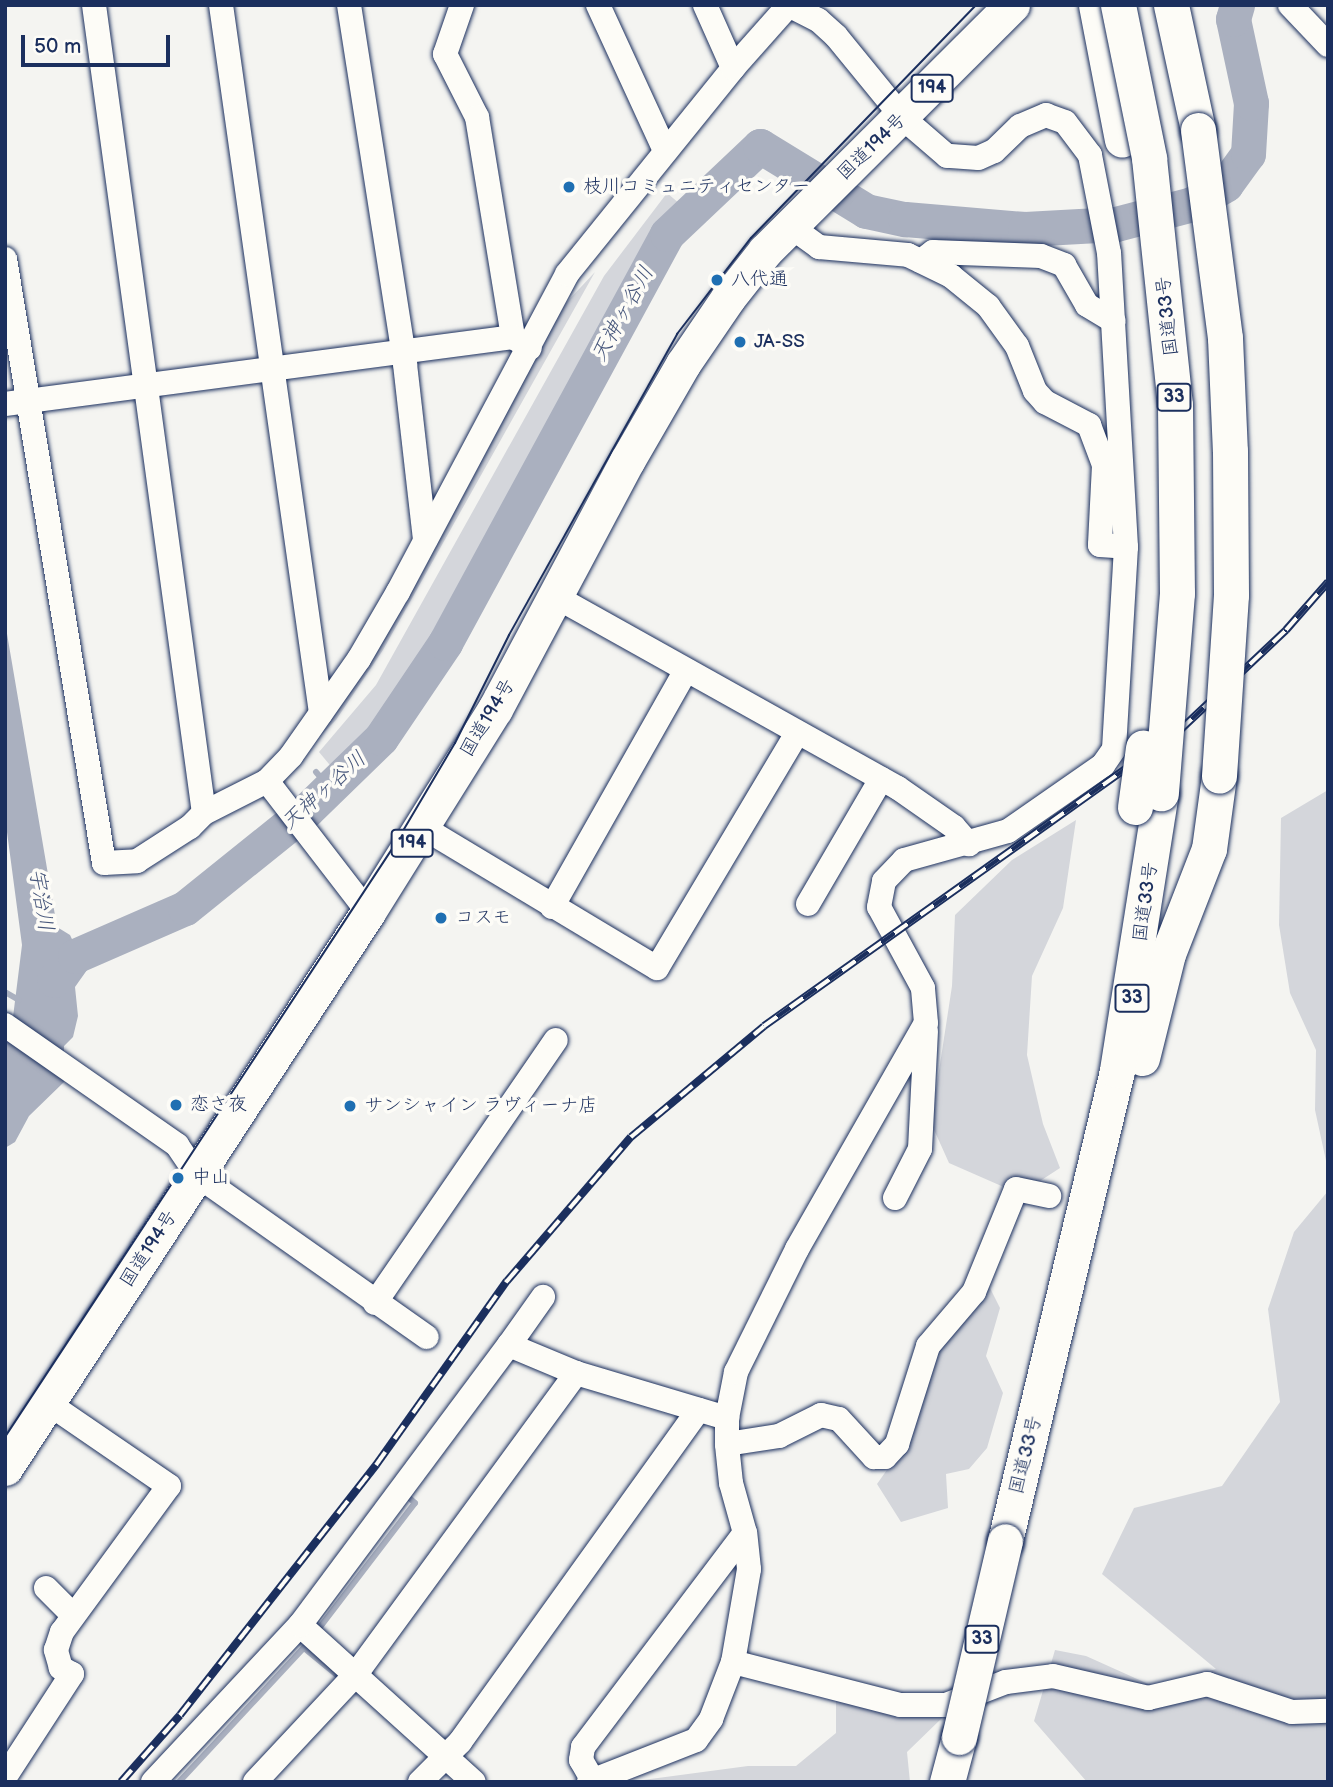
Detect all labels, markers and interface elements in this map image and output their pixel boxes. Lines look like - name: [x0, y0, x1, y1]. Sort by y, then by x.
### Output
- scale bar: [24, 21, 173, 65]
- text: 50 m: [34, 34, 81, 59]
- road number: 194: [909, 74, 955, 102]
- street label: 国道194号: [833, 109, 911, 185]
- place label: 枝川コミュニティセンター: [583, 176, 811, 198]
- marker: 枝川コミュニティセンター: [561, 179, 577, 195]
- water label: 天神ヶ谷川: [587, 262, 659, 366]
- place label: 八代通: [731, 269, 788, 291]
- marker: 八代通: [709, 272, 725, 288]
- street label: 国道33号: [1152, 275, 1184, 357]
- place label: JA-SS: [754, 331, 805, 353]
- marker: JA-SS: [732, 334, 748, 350]
- road number: 33: [1155, 382, 1193, 412]
- street label: 国道194号: [456, 675, 520, 761]
- water label: 天神ヶ谷川: [277, 747, 371, 835]
- road number: 194: [389, 828, 435, 858]
- street label: 国道33号: [1129, 861, 1163, 943]
- water label: 宇治川: [24, 867, 58, 933]
- place label: コスモ: [455, 907, 512, 929]
- marker: コスモ: [433, 910, 449, 926]
- road number: 33: [1113, 984, 1151, 1013]
- place label: 恋さ夜: [190, 1094, 247, 1116]
- place label: サンシャイン ラヴィーナ店: [364, 1095, 597, 1117]
- marker: 恋さ夜: [168, 1097, 184, 1113]
- marker: サンシャイン ラヴィーナ店: [342, 1098, 358, 1114]
- place label: 中山: [192, 1167, 230, 1189]
- marker: 中山: [170, 1170, 186, 1186]
- street label: 国道194号: [116, 1206, 182, 1292]
- street label: 国道33号: [1005, 1413, 1047, 1497]
- road number: 33: [963, 1624, 1001, 1654]

